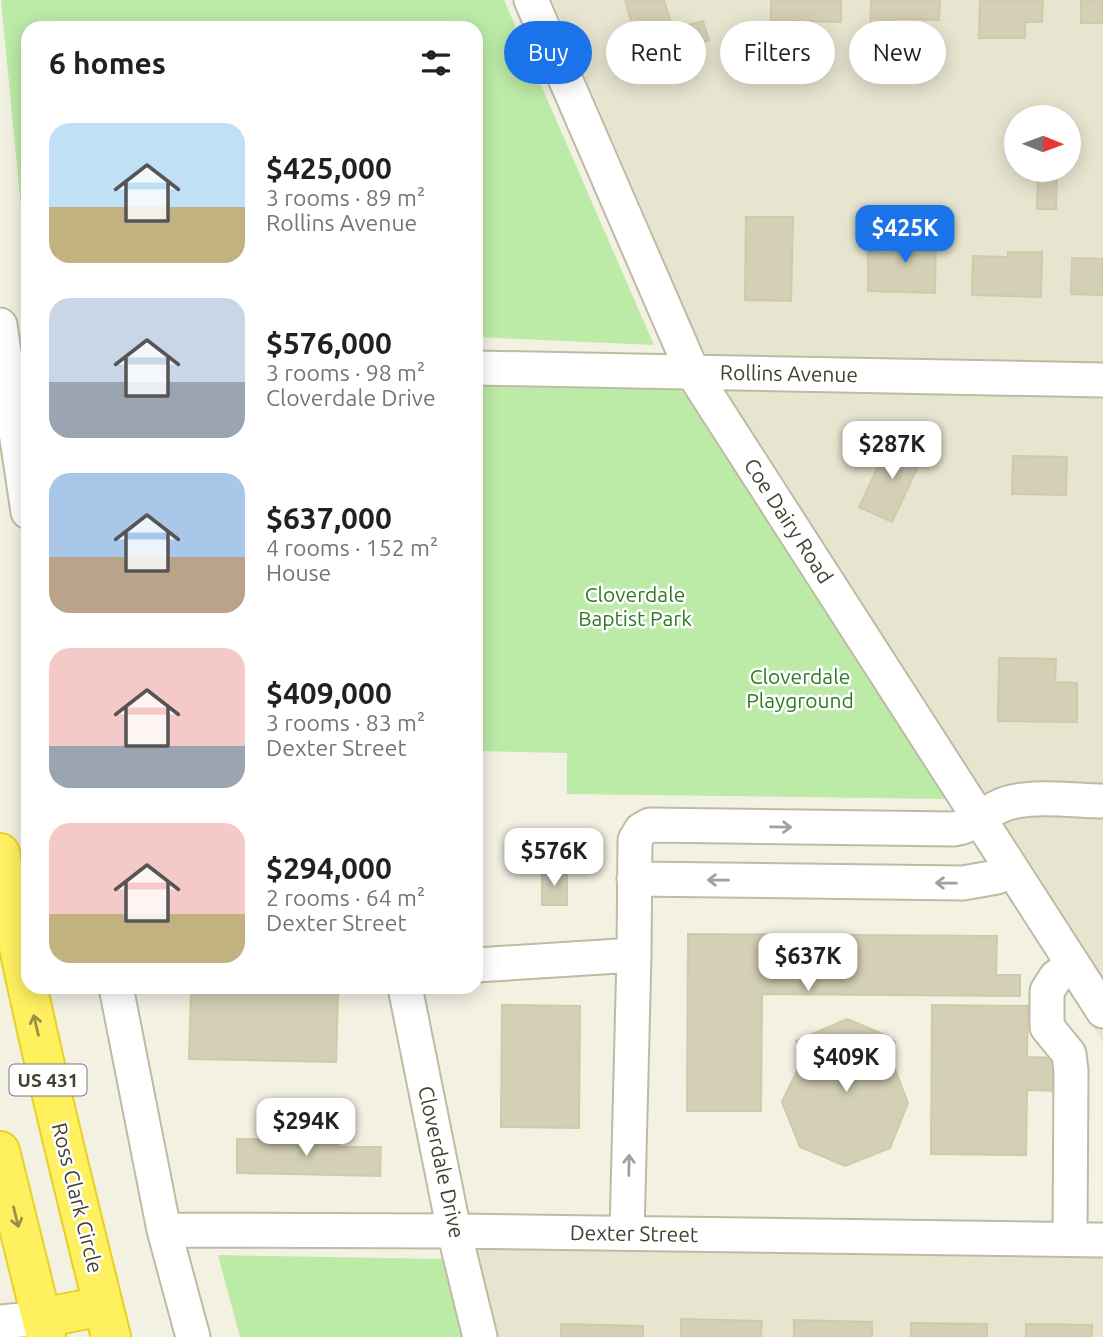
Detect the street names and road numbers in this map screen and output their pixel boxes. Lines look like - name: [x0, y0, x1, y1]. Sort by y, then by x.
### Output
- street label: Rollins Avenue: [720, 360, 858, 386]
- street label: Coe Dairy Road: [740, 454, 838, 587]
- road number: US 431: [9, 1064, 86, 1096]
- street label: Cloverdale Drive: [414, 1083, 470, 1240]
- street label: Ross Clark Circle: [48, 1120, 108, 1275]
- street label: Dexter Street: [570, 1220, 698, 1246]

